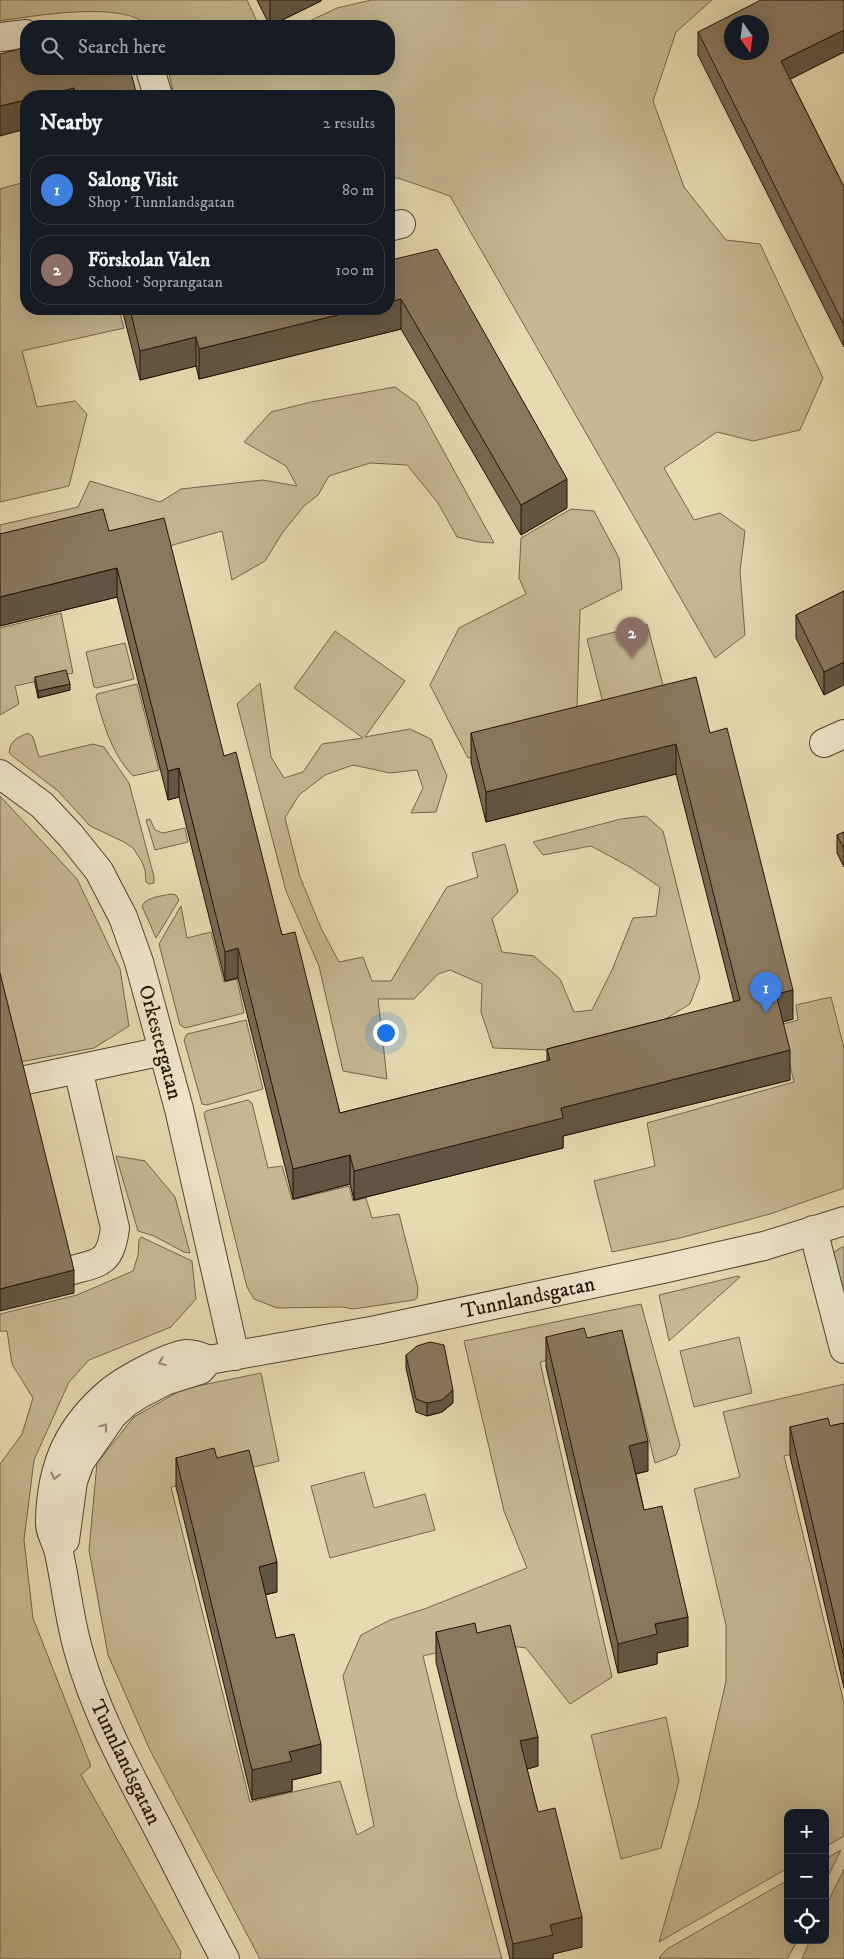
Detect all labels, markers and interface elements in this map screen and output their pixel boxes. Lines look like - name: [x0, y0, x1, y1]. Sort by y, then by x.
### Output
- north arrow: [724, 15, 769, 60]
- search box: [20, 20, 395, 75]
- icon: search: [38, 34, 66, 62]
- text: Search here: [78, 36, 166, 59]
- text: Nearby: [40, 110, 102, 136]
- text: 2 results: [323, 113, 375, 133]
- text: Salong Visit: [88, 169, 178, 192]
- text: 1: [54, 180, 60, 200]
- text: 80 m: [342, 180, 374, 200]
- text: Shop · Tunnlandsgatan: [88, 192, 235, 212]
- text: Förskolan Valen: [88, 249, 210, 272]
- text: 2: [53, 260, 61, 280]
- text: 100 m: [336, 260, 374, 280]
- text: School · Soprangatan: [88, 272, 223, 292]
- pin: 2: [616, 617, 648, 658]
- pin: 1: [750, 972, 782, 1013]
- street label: Orkestergatan: [132, 982, 188, 1102]
- your location: [373, 1020, 399, 1046]
- street label: Tunnlandsgatan: [459, 1271, 597, 1325]
- one-way arrow: [158, 1356, 167, 1367]
- one-way arrow: [98, 1424, 106, 1433]
- one-way arrow: [50, 1471, 61, 1480]
- street label: Tunnlandsgatan: [84, 1696, 167, 1829]
- map controls: [784, 1809, 829, 1944]
- button: +: [784, 1809, 829, 1854]
- button: −: [784, 1854, 829, 1899]
- button: locate: [784, 1899, 829, 1944]

